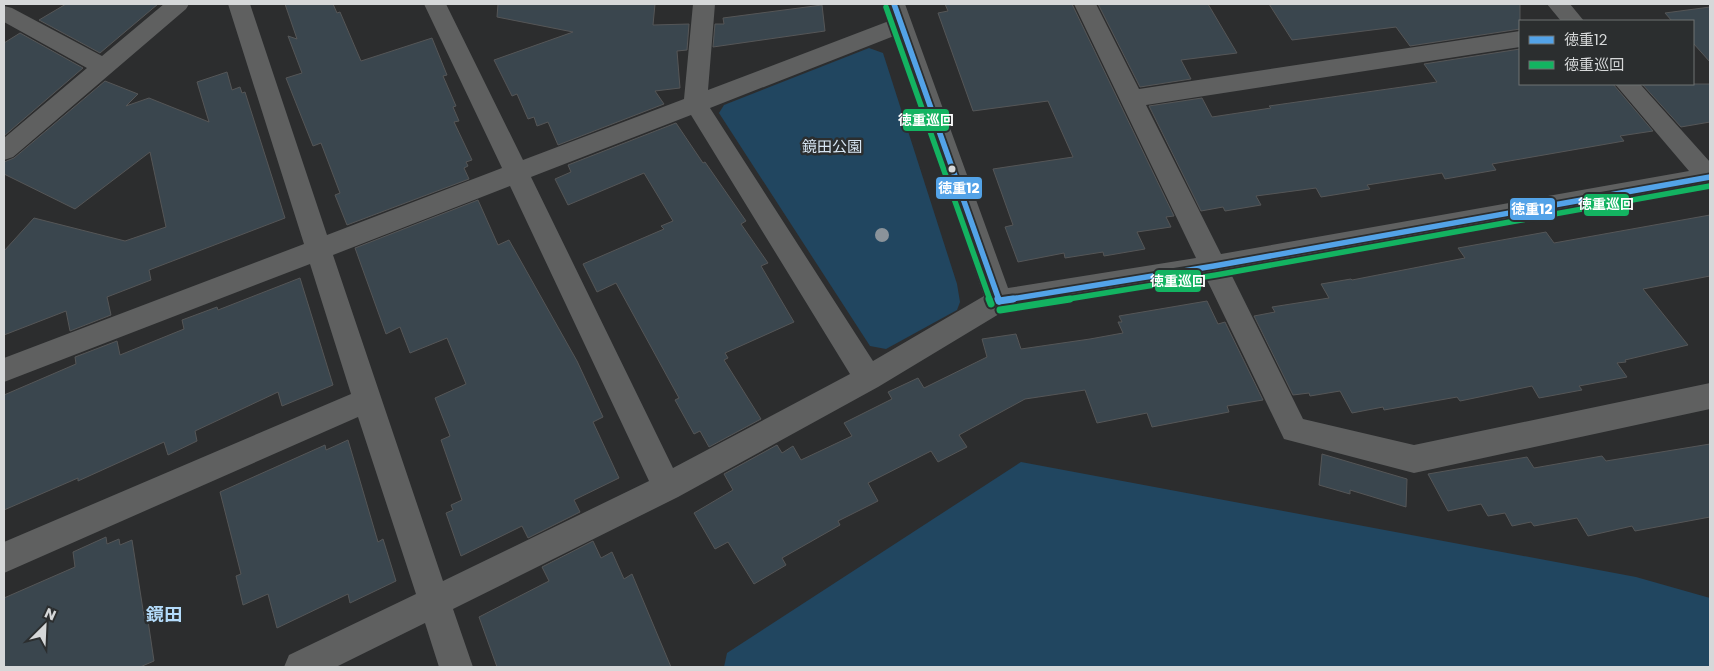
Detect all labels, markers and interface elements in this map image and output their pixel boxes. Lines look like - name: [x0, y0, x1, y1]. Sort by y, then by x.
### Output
- legend: [1519, 20, 1694, 85]
- text: 徳重12: [1564, 29, 1607, 50]
- text: 徳重巡回: [1564, 54, 1624, 75]
- line badge: 徳重巡回: [902, 108, 950, 132]
- text: 徳重巡回: [898, 110, 954, 130]
- park label: 鏡田公園: [802, 136, 862, 157]
- unlabelled marker: [947, 164, 957, 174]
- line badge: 徳重12: [935, 176, 983, 200]
- text: 徳重12: [938, 178, 980, 198]
- line badge: 徳重巡回: [1583, 193, 1630, 217]
- text: 徳重巡回: [1578, 194, 1634, 214]
- line badge: 徳重12: [1509, 197, 1556, 221]
- text: 徳重12: [1511, 199, 1553, 219]
- line badge: 徳重巡回: [1154, 269, 1202, 293]
- text: 徳重巡回: [1150, 271, 1206, 291]
- north arrow: [20, 601, 70, 651]
- district label: 鏡田: [145, 602, 182, 627]
- text: N: [41, 603, 59, 625]

